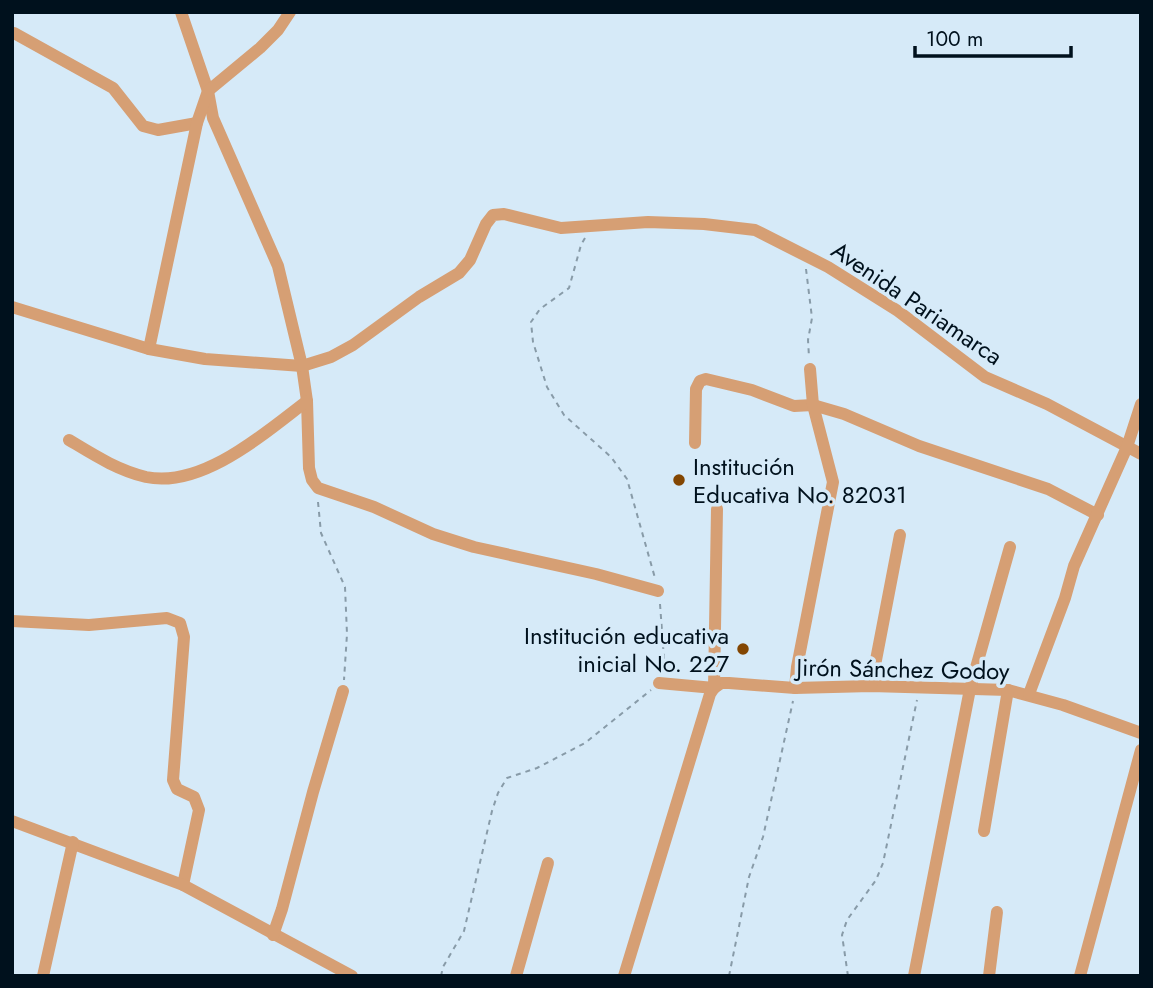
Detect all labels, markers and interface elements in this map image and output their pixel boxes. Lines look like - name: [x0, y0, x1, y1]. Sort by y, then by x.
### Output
- scale bar: [915, 14, 1071, 58]
- text: 100 m: [926, 24, 983, 54]
- street label: Avenida Pariamarca: [824, 233, 1010, 373]
- place label: Institución Educativa No. 82031: [693, 449, 907, 512]
- marker: Institución Educativa No. 82031: [671, 472, 687, 488]
- place label: Institución educativa inicial No. 227: [524, 618, 729, 681]
- marker: Institución educativa inicial No. 227: [735, 641, 751, 657]
- street label: Jirón Sánchez Godoy: [793, 650, 1010, 688]

